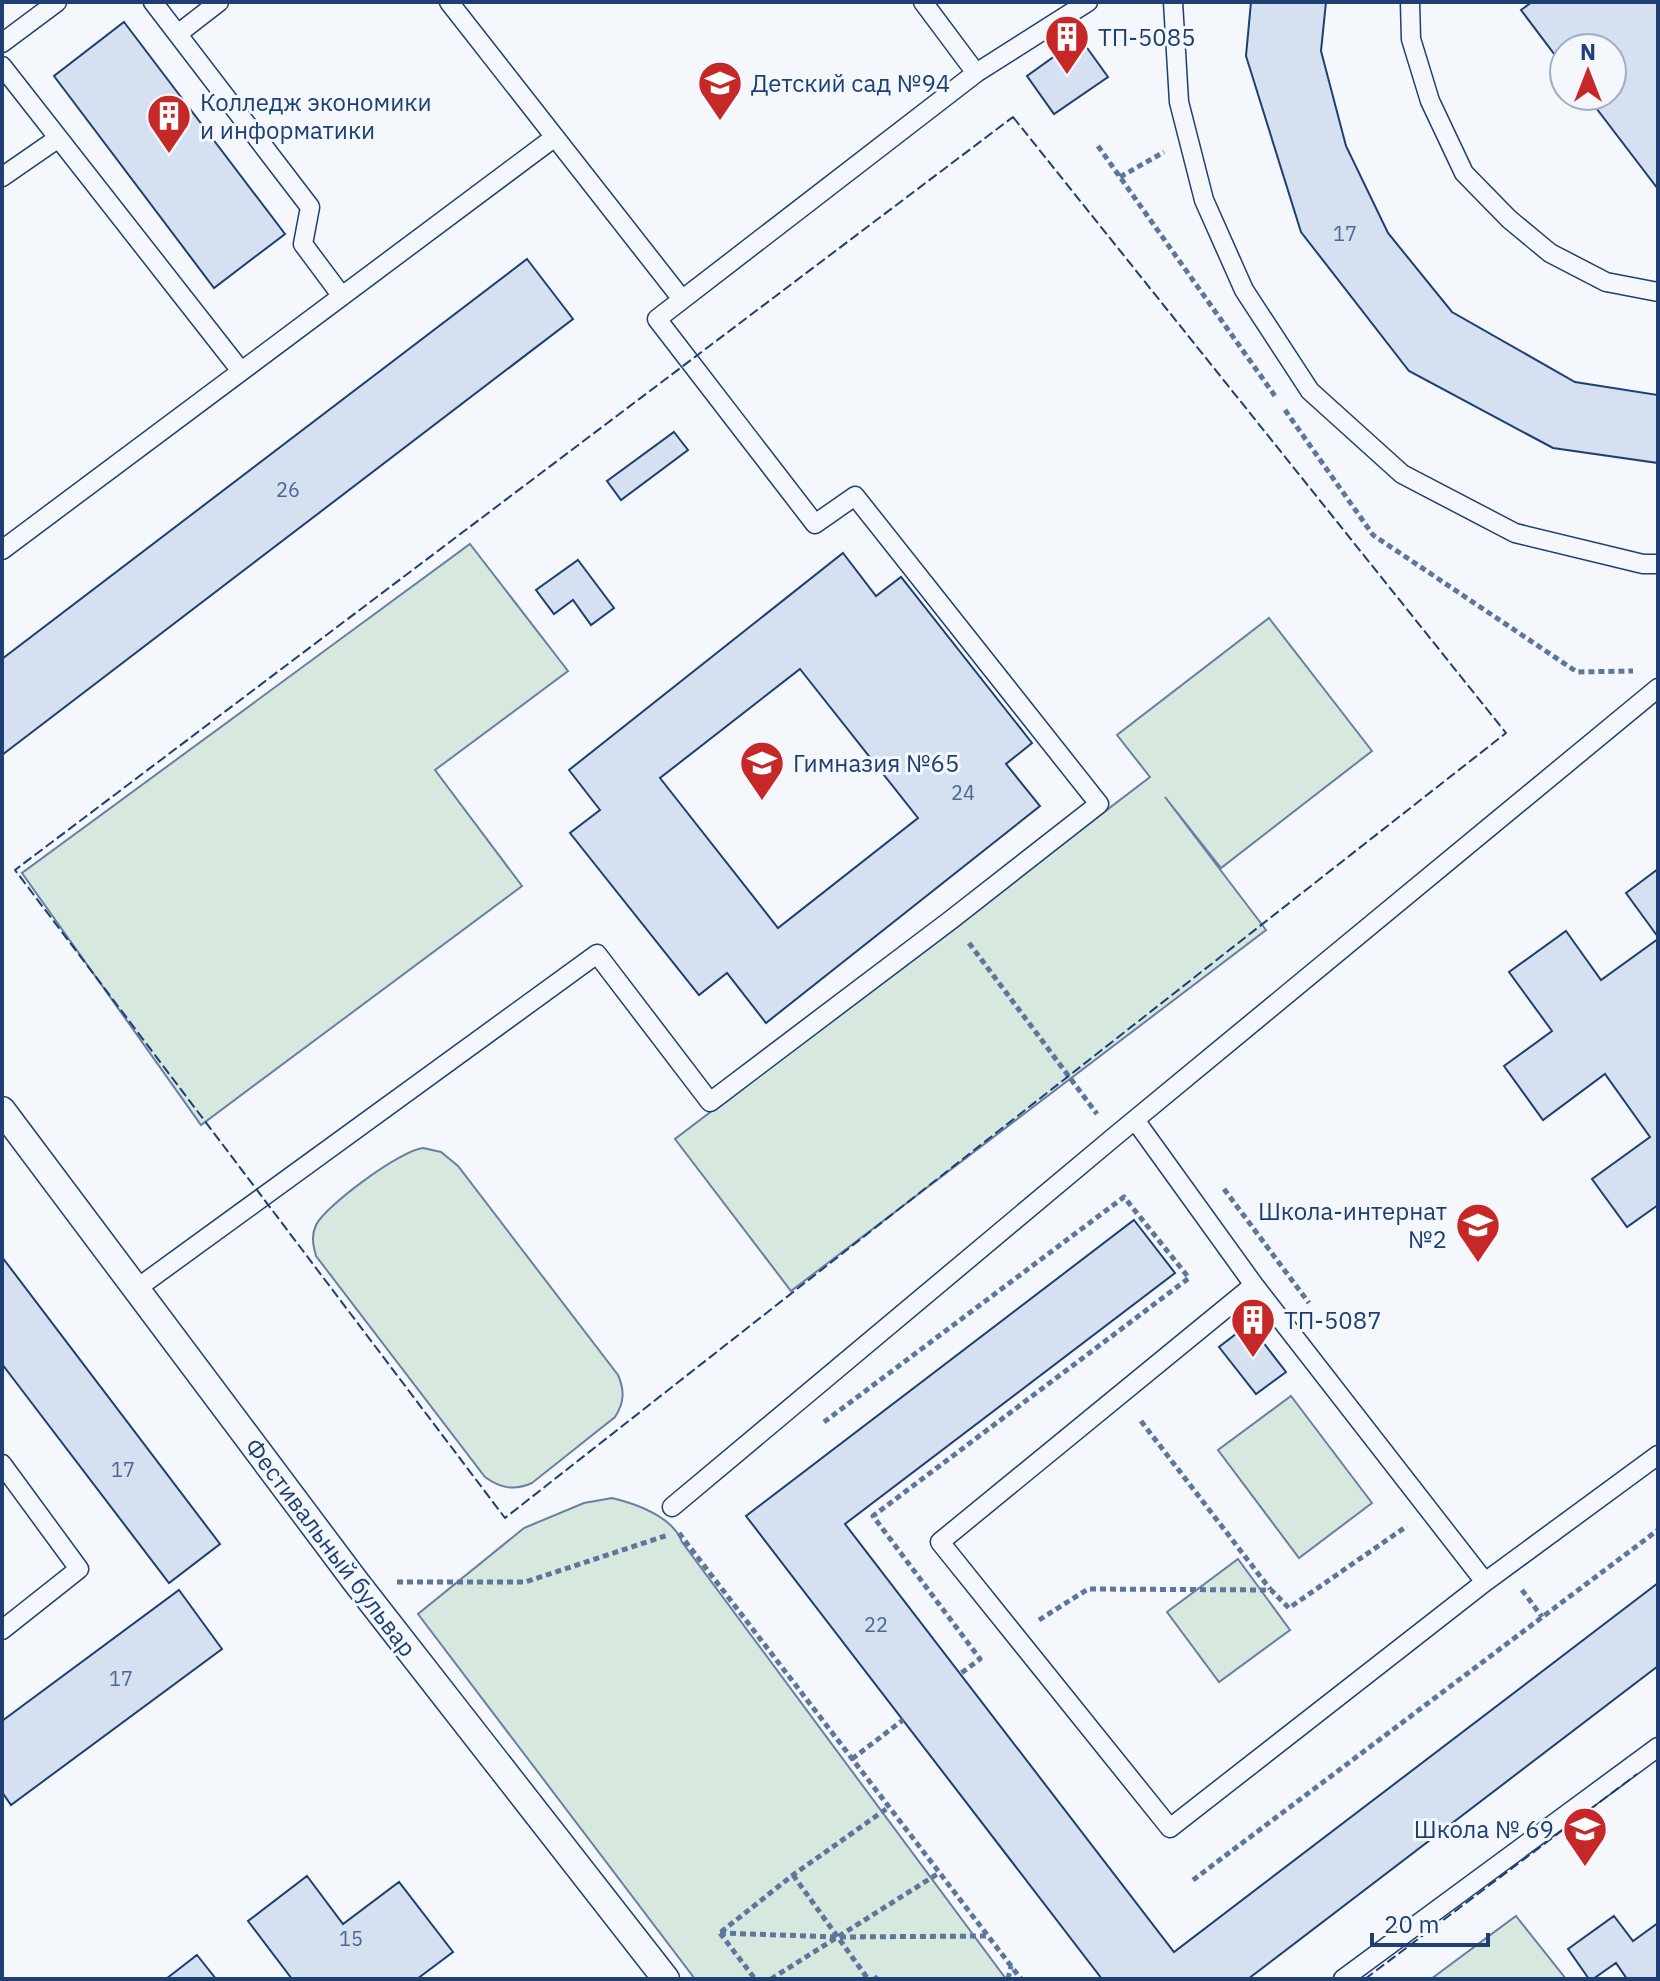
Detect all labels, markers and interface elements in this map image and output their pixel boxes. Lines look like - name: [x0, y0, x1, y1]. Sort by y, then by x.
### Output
- building icon: ТП-5085: [1043, 13, 1091, 76]
- place label: ТП-5085: [1098, 21, 1196, 53]
- north arrow: [1548, 32, 1628, 112]
- text: N: [1580, 37, 1596, 66]
- school or university icon: Детский сад №94: [696, 59, 744, 122]
- place label: Детский сад №94: [751, 67, 950, 99]
- place label: Колледж экономики и информатики: [200, 86, 432, 146]
- building icon: Колледж экономики и информатики: [145, 92, 193, 155]
- house number: 17: [1333, 220, 1357, 247]
- house number: 26: [276, 476, 300, 503]
- school or university icon: Гимназия №65: [738, 739, 786, 802]
- place label: Гимназия №65: [793, 747, 959, 779]
- house number: 24: [951, 779, 975, 806]
- place label: Школа-интернат №2: [1258, 1195, 1447, 1255]
- school or university icon: Школа-интернат №2: [1454, 1201, 1502, 1264]
- building icon: ТП-5087: [1229, 1296, 1277, 1359]
- place label: ТП-5087: [1284, 1304, 1382, 1336]
- street label: Фестивальный бульвар: [238, 1431, 424, 1663]
- house number: 17: [111, 1456, 135, 1483]
- house number: 22: [864, 1611, 888, 1638]
- house number: 17: [109, 1665, 133, 1692]
- school or university icon: Школа № 69: [1561, 1805, 1609, 1868]
- place label: Школа № 69: [1414, 1813, 1554, 1845]
- scale bar: [1372, 1897, 1488, 1947]
- text: 20 m: [1384, 1908, 1439, 1940]
- house number: 15: [339, 1925, 363, 1952]

